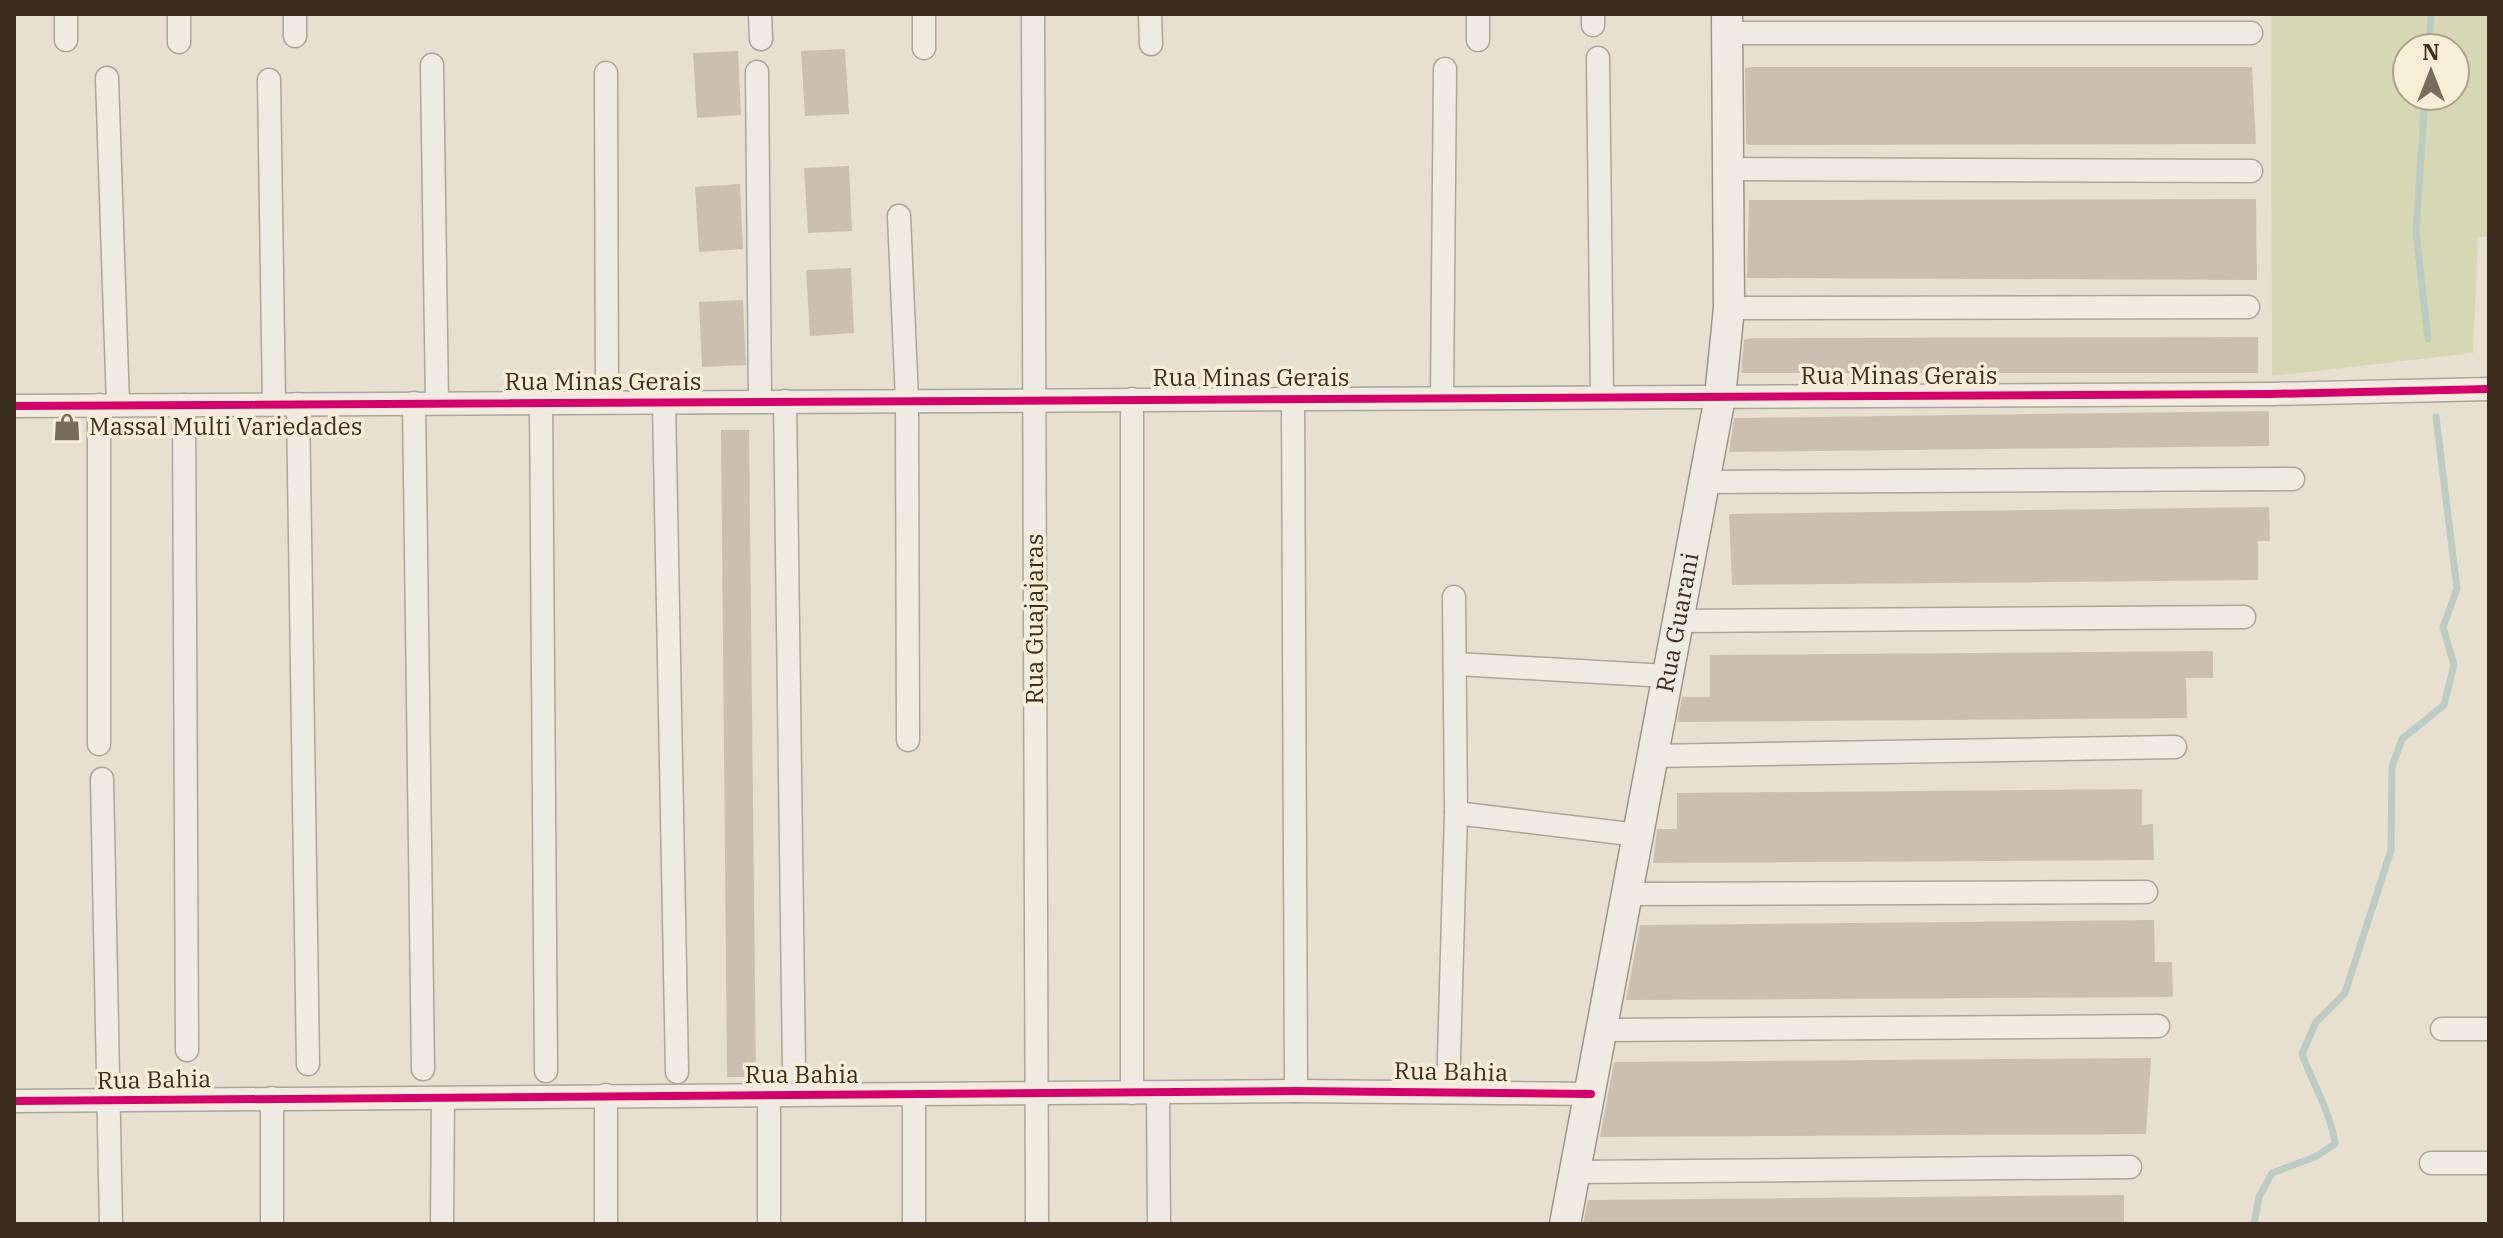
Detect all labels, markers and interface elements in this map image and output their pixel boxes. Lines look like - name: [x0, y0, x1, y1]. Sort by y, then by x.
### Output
- north arrow: [2391, 32, 2471, 112]
- text: N: [2422, 37, 2440, 66]
- street label: Rua Minas Gerais: [1801, 359, 1997, 391]
- street label: Rua Minas Gerais: [1153, 361, 1349, 393]
- street label: Rua Minas Gerais: [505, 365, 701, 397]
- place label: Massal Multi Variedades: [89, 410, 362, 442]
- shop icon: Massal Multi Variedades: [52, 412, 82, 442]
- street label: Rua Guajajaras: [1018, 534, 1050, 705]
- street label: Rua Guarani: [1648, 550, 1706, 695]
- street label: Rua Bahia: [1394, 1054, 1508, 1088]
- street label: Rua Bahia: [745, 1058, 859, 1090]
- street label: Rua Bahia: [97, 1062, 211, 1096]

